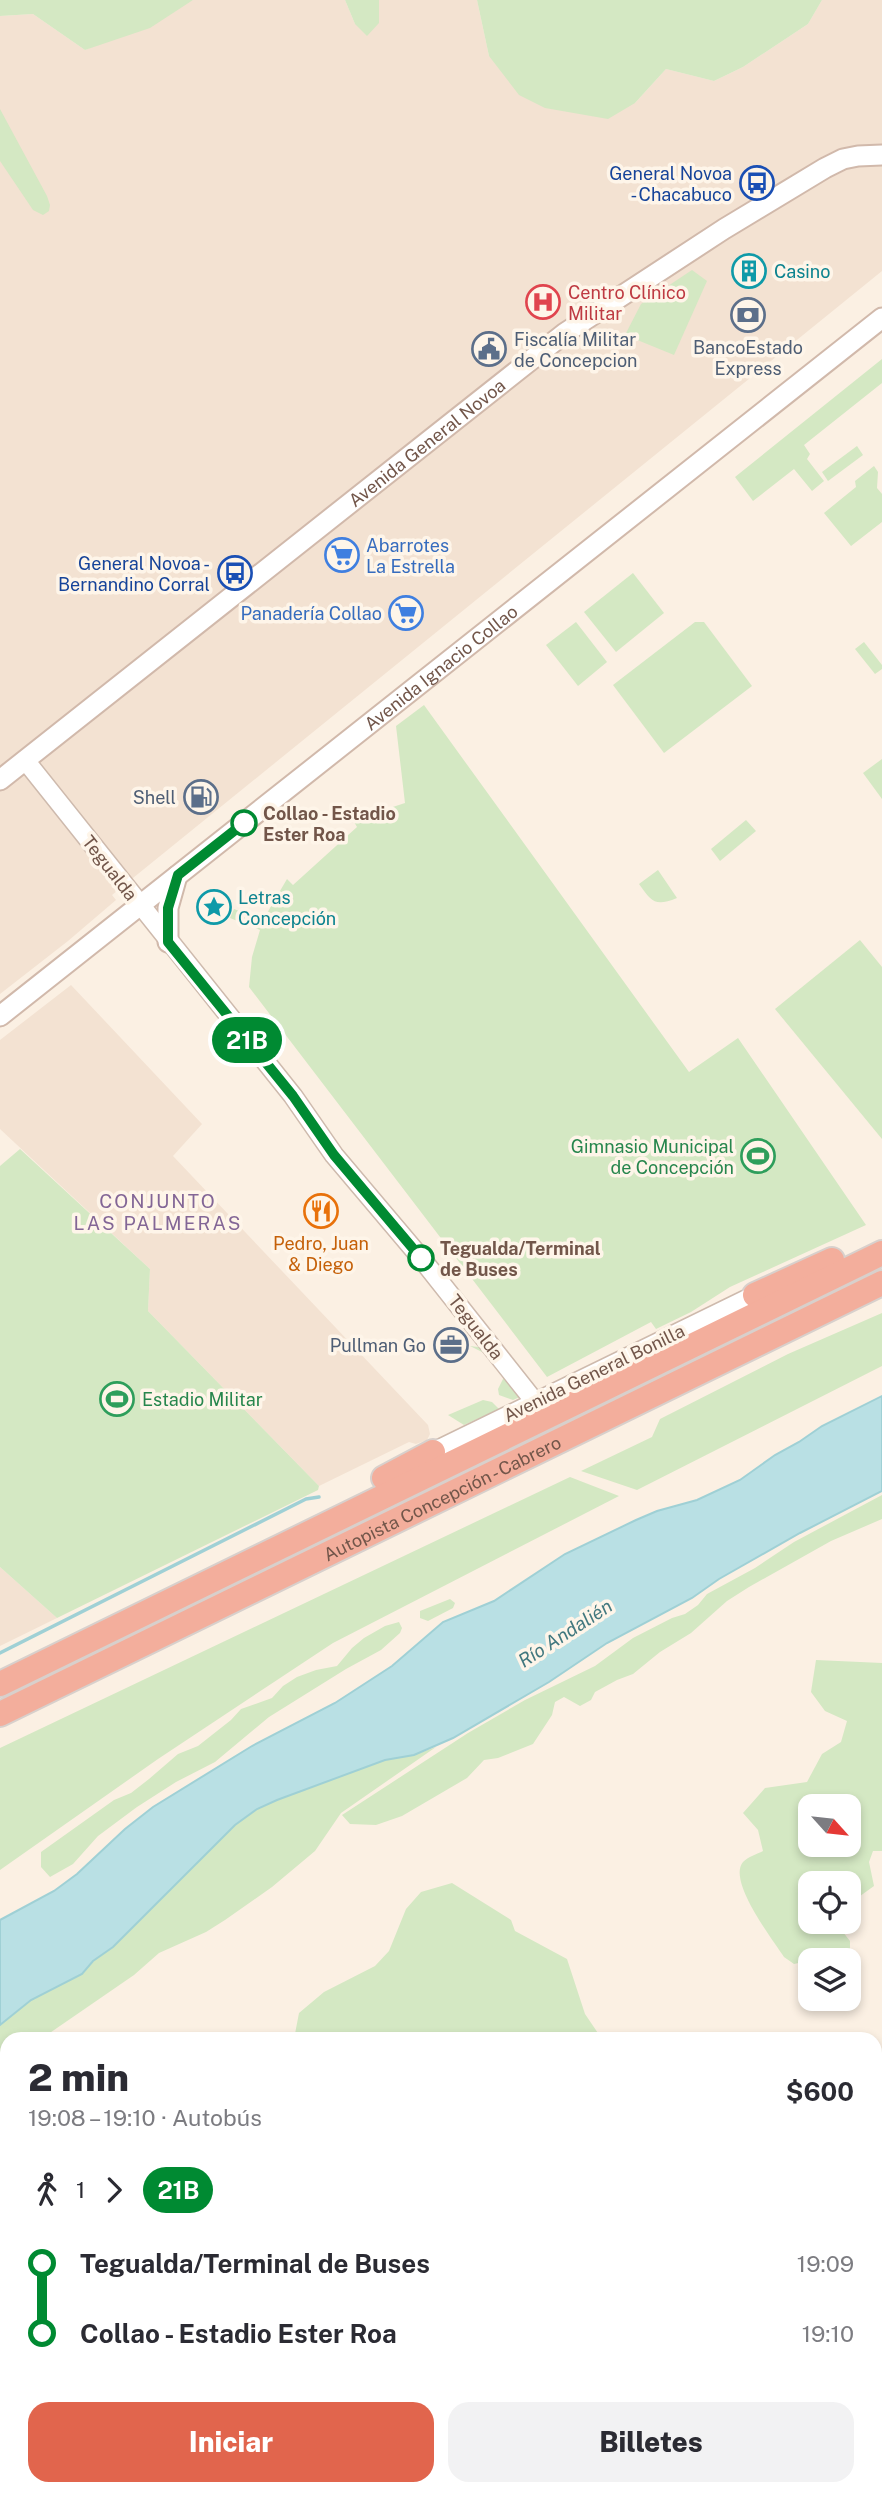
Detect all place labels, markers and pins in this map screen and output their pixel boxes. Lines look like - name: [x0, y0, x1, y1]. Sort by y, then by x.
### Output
- place label: General Novoa - Chacabuco: [609, 163, 732, 205]
- bus stop icon: General Novoa - Chacabuco: [738, 164, 776, 202]
- building icon: Casino: [730, 252, 768, 290]
- place label: Casino: [774, 261, 830, 282]
- place label: Centro Clínico Militar: [568, 282, 686, 324]
- hospital icon: Centro Clínico Militar: [524, 283, 562, 321]
- bank icon: BancoEstado Express: [729, 296, 767, 334]
- place label: Fiscalía Militar de Concepcion: [514, 329, 637, 371]
- public building icon: Fiscalía Militar de Concepcion: [470, 330, 508, 368]
- place label: BancoEstado Express: [693, 337, 803, 379]
- place label: Abarrotes La Estrella: [366, 535, 455, 577]
- supermarket icon: Abarrotes La Estrella: [323, 536, 361, 574]
- place label: General Novoa - Bernandino Corral: [58, 553, 210, 595]
- bus stop icon: General Novoa - Bernandino Corral: [216, 554, 254, 592]
- supermarket icon: Panadería Collao: [387, 594, 425, 632]
- place label: Panadería Collao: [241, 603, 382, 624]
- fuel station icon: Shell: [182, 778, 220, 816]
- place label: Shell: [133, 787, 176, 808]
- place label: Collao - Estadio Ester Roa: [263, 803, 396, 845]
- marker: Collao - Estadio Ester Roa: [231, 810, 257, 836]
- place label: Letras Concepción: [238, 887, 336, 929]
- place icon: Letras Concepción: [195, 888, 233, 926]
- place label: Gimnasio Municipal de Concepción: [571, 1136, 734, 1178]
- sports icon: Gimnasio Municipal de Concepción: [739, 1137, 777, 1175]
- restaurant icon: Pedro, Juan & Diego: [302, 1192, 340, 1230]
- place label: Pedro, Juan & Diego: [273, 1233, 369, 1275]
- place label: Tegualda/Terminal de Buses: [440, 1238, 601, 1280]
- marker: Tegualda/Terminal de Buses: [408, 1245, 434, 1271]
- office icon: Pullman Go: [432, 1326, 470, 1364]
- place label: Pullman Go: [330, 1335, 426, 1356]
- sports icon: Estadio Militar: [98, 1380, 136, 1418]
- place label: Estadio Militar: [142, 1389, 263, 1410]

